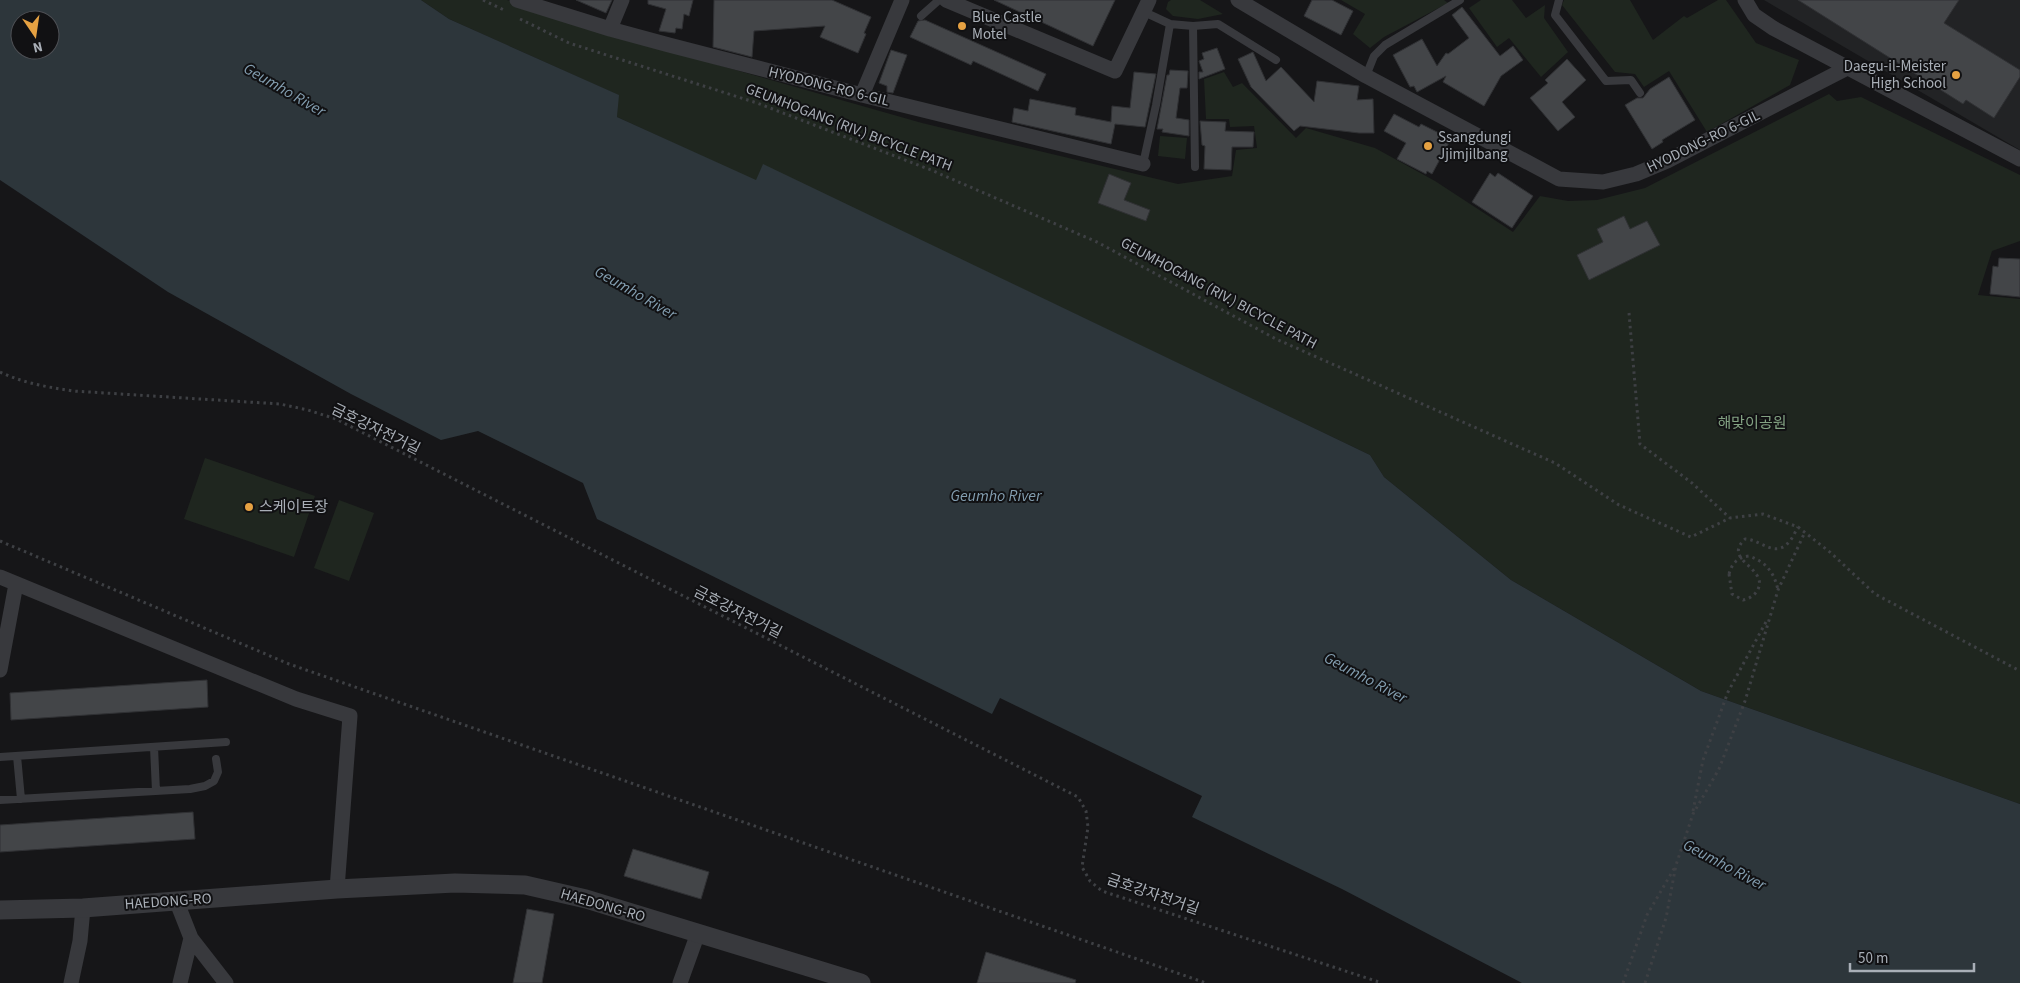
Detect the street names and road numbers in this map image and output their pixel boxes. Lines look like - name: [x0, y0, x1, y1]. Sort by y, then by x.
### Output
- street label: HYODONG-RO 6-GIL: [766, 61, 891, 112]
- street label: GEUMHOGANG (RIV.) BICYCLE PATH: [743, 78, 955, 177]
- street label: HYODONG-RO 6-GIL: [1643, 105, 1763, 178]
- street label: GEUMHOGANG (RIV.) BICYCLE PATH: [1117, 233, 1321, 354]
- street label: 금호강자전거길: [328, 399, 424, 460]
- street label: 금호강자전거길: [690, 581, 786, 644]
- street label: 금호강자전거길: [1104, 869, 1202, 920]
- street label: HAEDONG-RO: [558, 883, 648, 928]
- street label: HAEDONG-RO: [124, 888, 212, 915]

